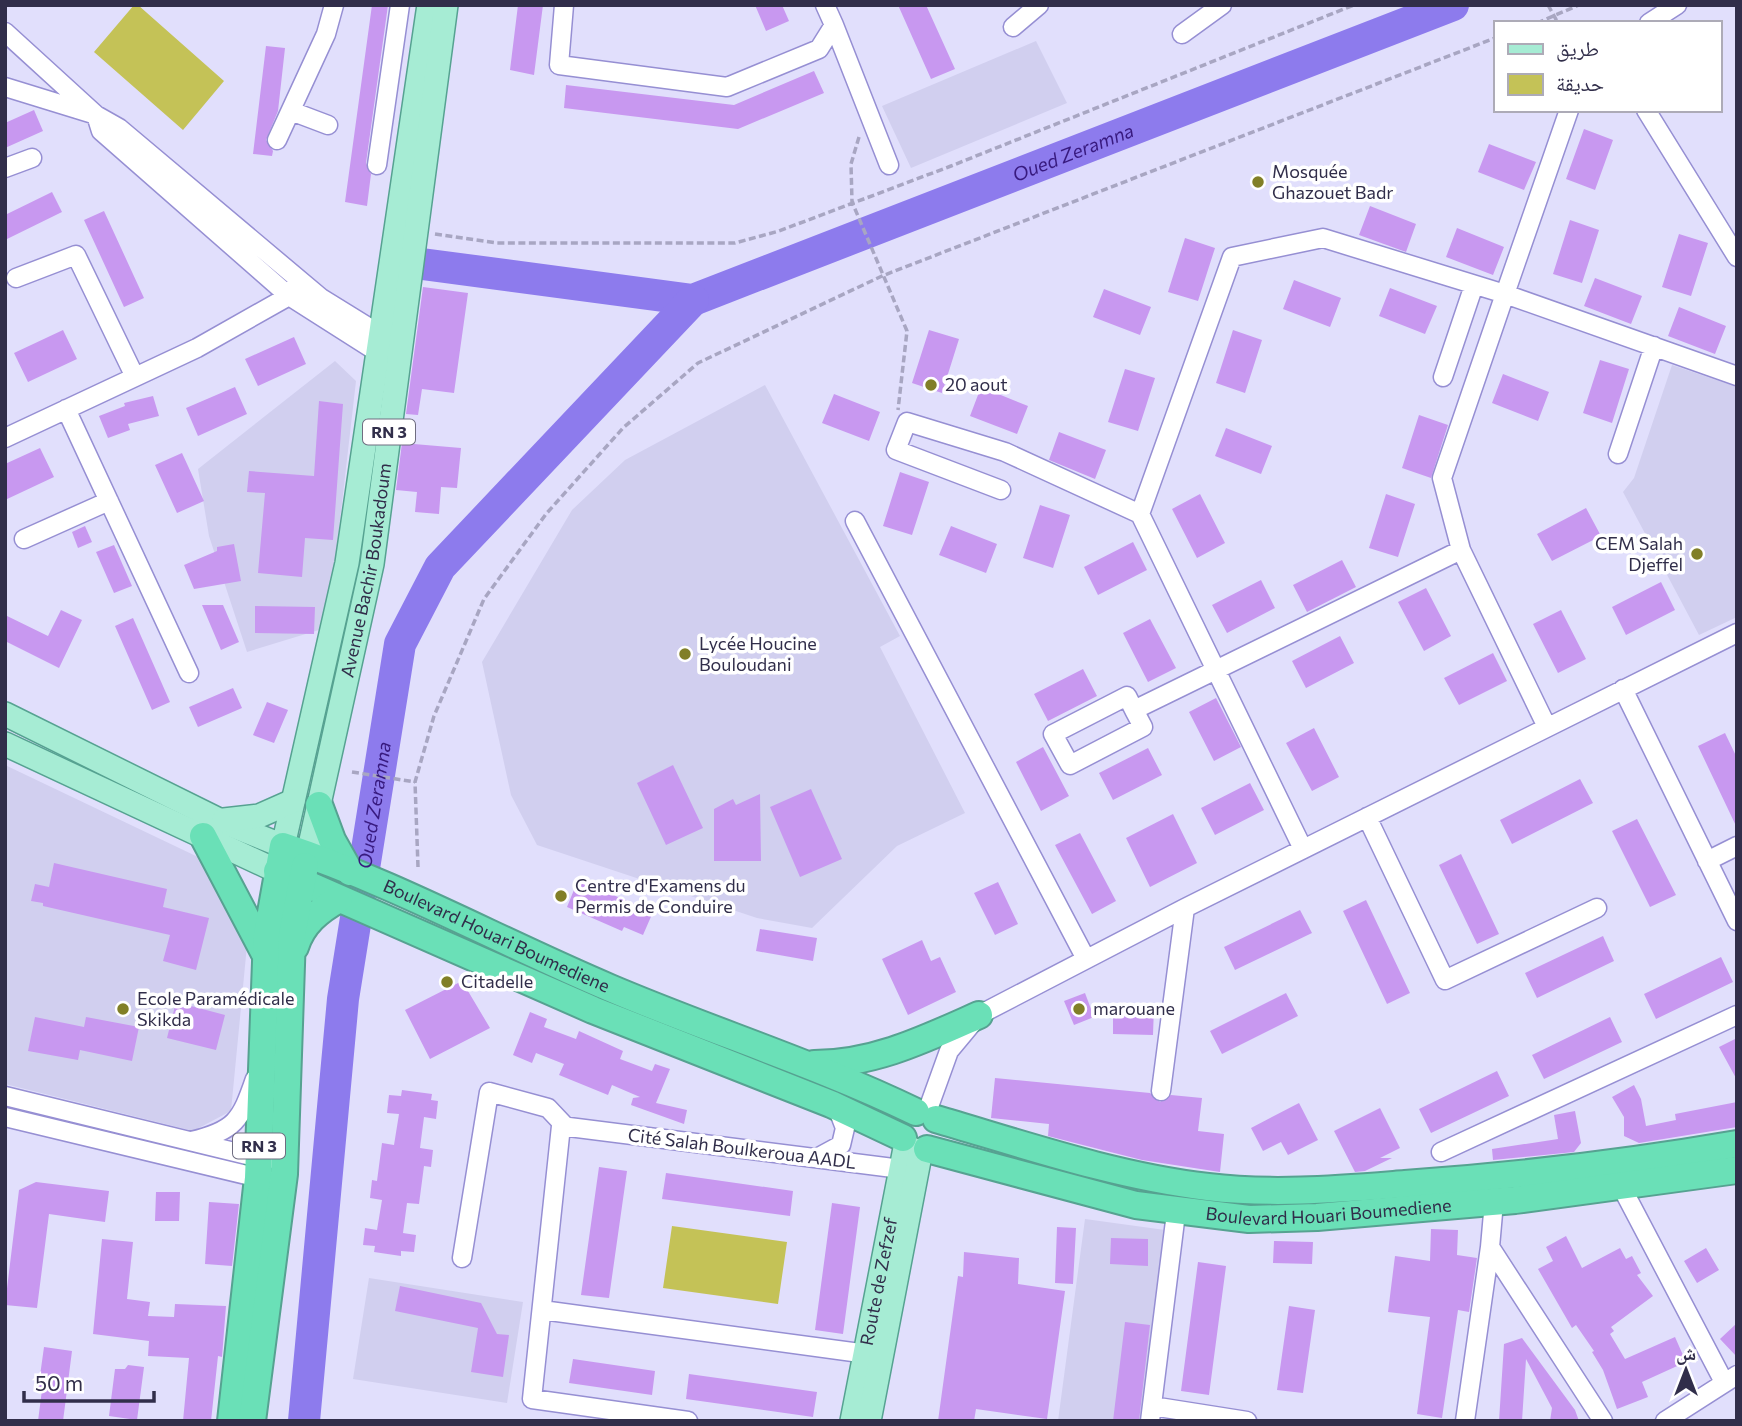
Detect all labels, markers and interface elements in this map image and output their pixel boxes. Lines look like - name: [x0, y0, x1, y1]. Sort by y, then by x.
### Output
- legend: [1494, 21, 1721, 112]
- text: طريق: [1556, 35, 1599, 62]
- text: حديقة: [1556, 70, 1604, 95]
- water label: Oued Zeramna: [1009, 118, 1137, 186]
- place label: Mosquée Ghazouet Badr: [1272, 160, 1393, 203]
- marker: Mosquée Ghazouet Badr: [1250, 174, 1266, 190]
- place label: 20 aout: [945, 373, 1008, 395]
- marker: 20 aout: [923, 377, 939, 393]
- road number: RN 3: [363, 420, 415, 444]
- street label: Avenue Bachir Boukadoum: [335, 461, 395, 679]
- place label: CEM Salah Djeffel: [1595, 532, 1683, 575]
- marker: CEM Salah Djeffel: [1689, 546, 1705, 562]
- place label: Lycée Houcine Bouloudani: [699, 632, 817, 675]
- marker: Lycée Houcine Bouloudani: [677, 646, 693, 662]
- water label: Oued Zeramna: [352, 740, 395, 870]
- street label: Boulevard Houari Boumediene: [380, 874, 613, 997]
- place label: Centre d'Examens du Permis de Conduire: [575, 874, 746, 917]
- marker: Centre d'Examens du Permis de Conduire: [553, 888, 569, 904]
- place label: Citadelle: [461, 970, 533, 992]
- marker: Citadelle: [439, 974, 455, 990]
- place label: Ecole Paramédicale Skikda: [137, 987, 295, 1030]
- place label: marouane: [1093, 997, 1175, 1019]
- marker: Ecole Paramédicale Skikda: [115, 1001, 131, 1017]
- marker: marouane: [1071, 1001, 1087, 1017]
- street label: Cité Salah Boulkeroua AADL: [627, 1123, 857, 1173]
- road number: RN 3: [233, 1134, 285, 1158]
- street label: Boulevard Houari Boumediene: [1205, 1193, 1452, 1229]
- street label: Route de Zefzef: [855, 1215, 901, 1347]
- north arrow: [1651, 1335, 1721, 1405]
- text: ش: [1676, 1341, 1696, 1365]
- scale bar: [24, 1360, 154, 1404]
- text: 50 m: [35, 1370, 83, 1395]

